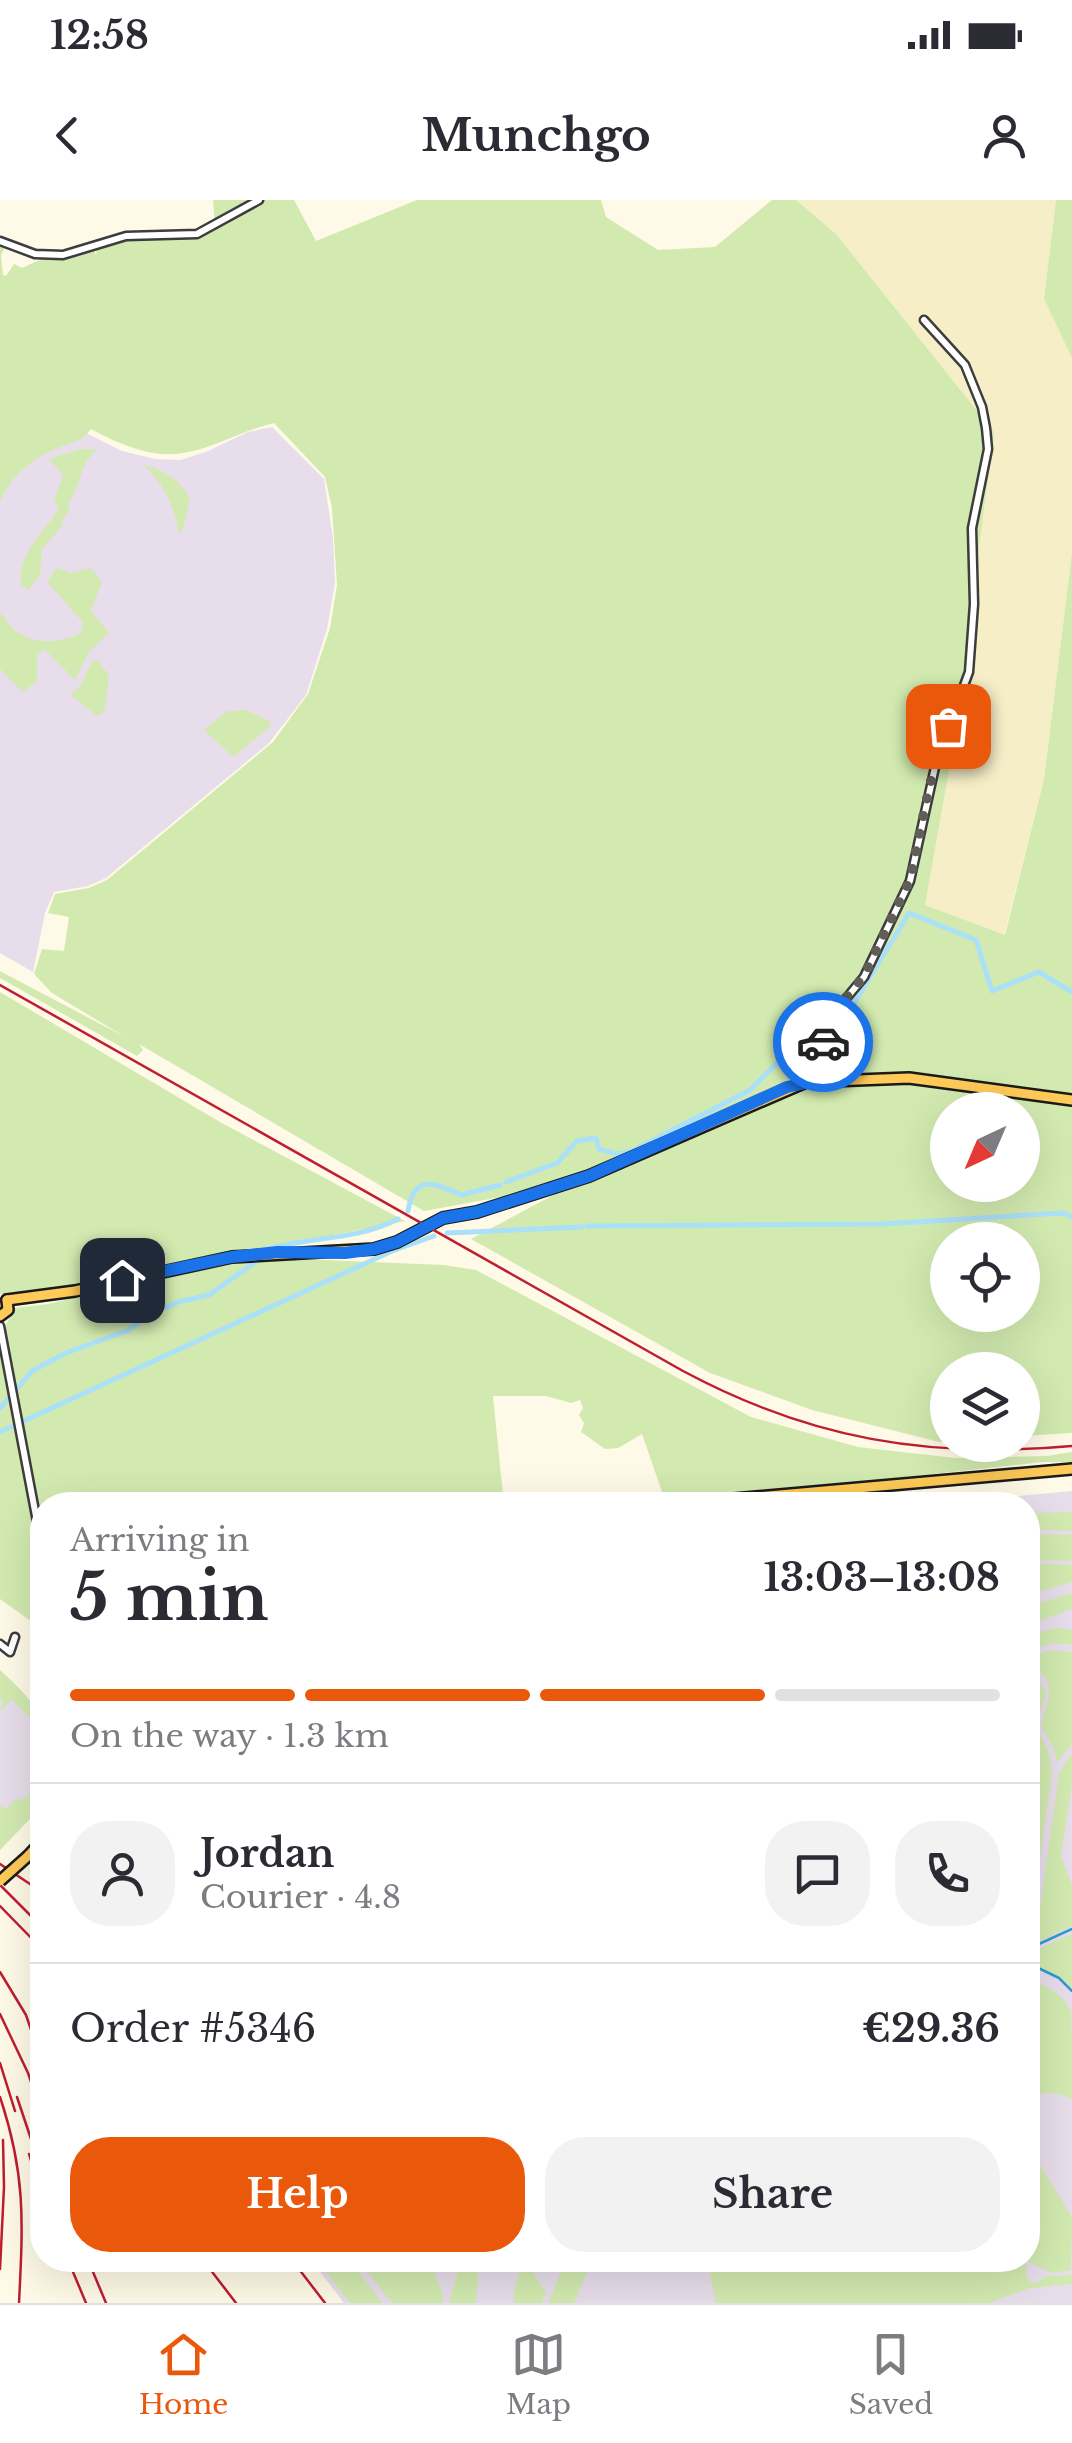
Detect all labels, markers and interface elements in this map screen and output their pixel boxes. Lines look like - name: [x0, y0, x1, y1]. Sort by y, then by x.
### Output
- text: 12:58: [50, 12, 149, 59]
- text: Munchgo: [421, 107, 651, 163]
- icon: back: [40, 108, 95, 163]
- icon: person: [977, 108, 1032, 163]
- pin: [906, 684, 991, 769]
- icon: bag: [921, 699, 976, 754]
- courier: [773, 992, 873, 1092]
- icon: car: [796, 1015, 851, 1070]
- north arrow: [930, 1092, 1040, 1202]
- map controls: [930, 1092, 1040, 1462]
- button: locate: [930, 1222, 1040, 1332]
- pin: [80, 1238, 165, 1323]
- icon: home: [95, 1253, 150, 1308]
- button: layers: [930, 1352, 1040, 1462]
- text: Arriving in: [70, 1520, 249, 1560]
- text: 13:03–13:08: [763, 1554, 1000, 1601]
- text: 5 min: [70, 1557, 269, 1638]
- text: On the way · 1.3 km: [70, 1716, 389, 1756]
- button: person: [70, 1821, 175, 1926]
- button: chat: [765, 1821, 870, 1926]
- button: phone: [895, 1821, 1000, 1926]
- text: Jordan: [200, 1830, 334, 1877]
- text: Courier · 4.8: [200, 1877, 401, 1917]
- text: Order #5346: [70, 2005, 316, 2052]
- text: €29.36: [862, 2005, 1000, 2052]
- button: Help: [70, 2137, 525, 2252]
- button: Share: [545, 2137, 1000, 2252]
- tab: Home: [139, 2327, 228, 2422]
- tab: Map: [506, 2327, 571, 2422]
- tab: Saved: [849, 2327, 933, 2422]

